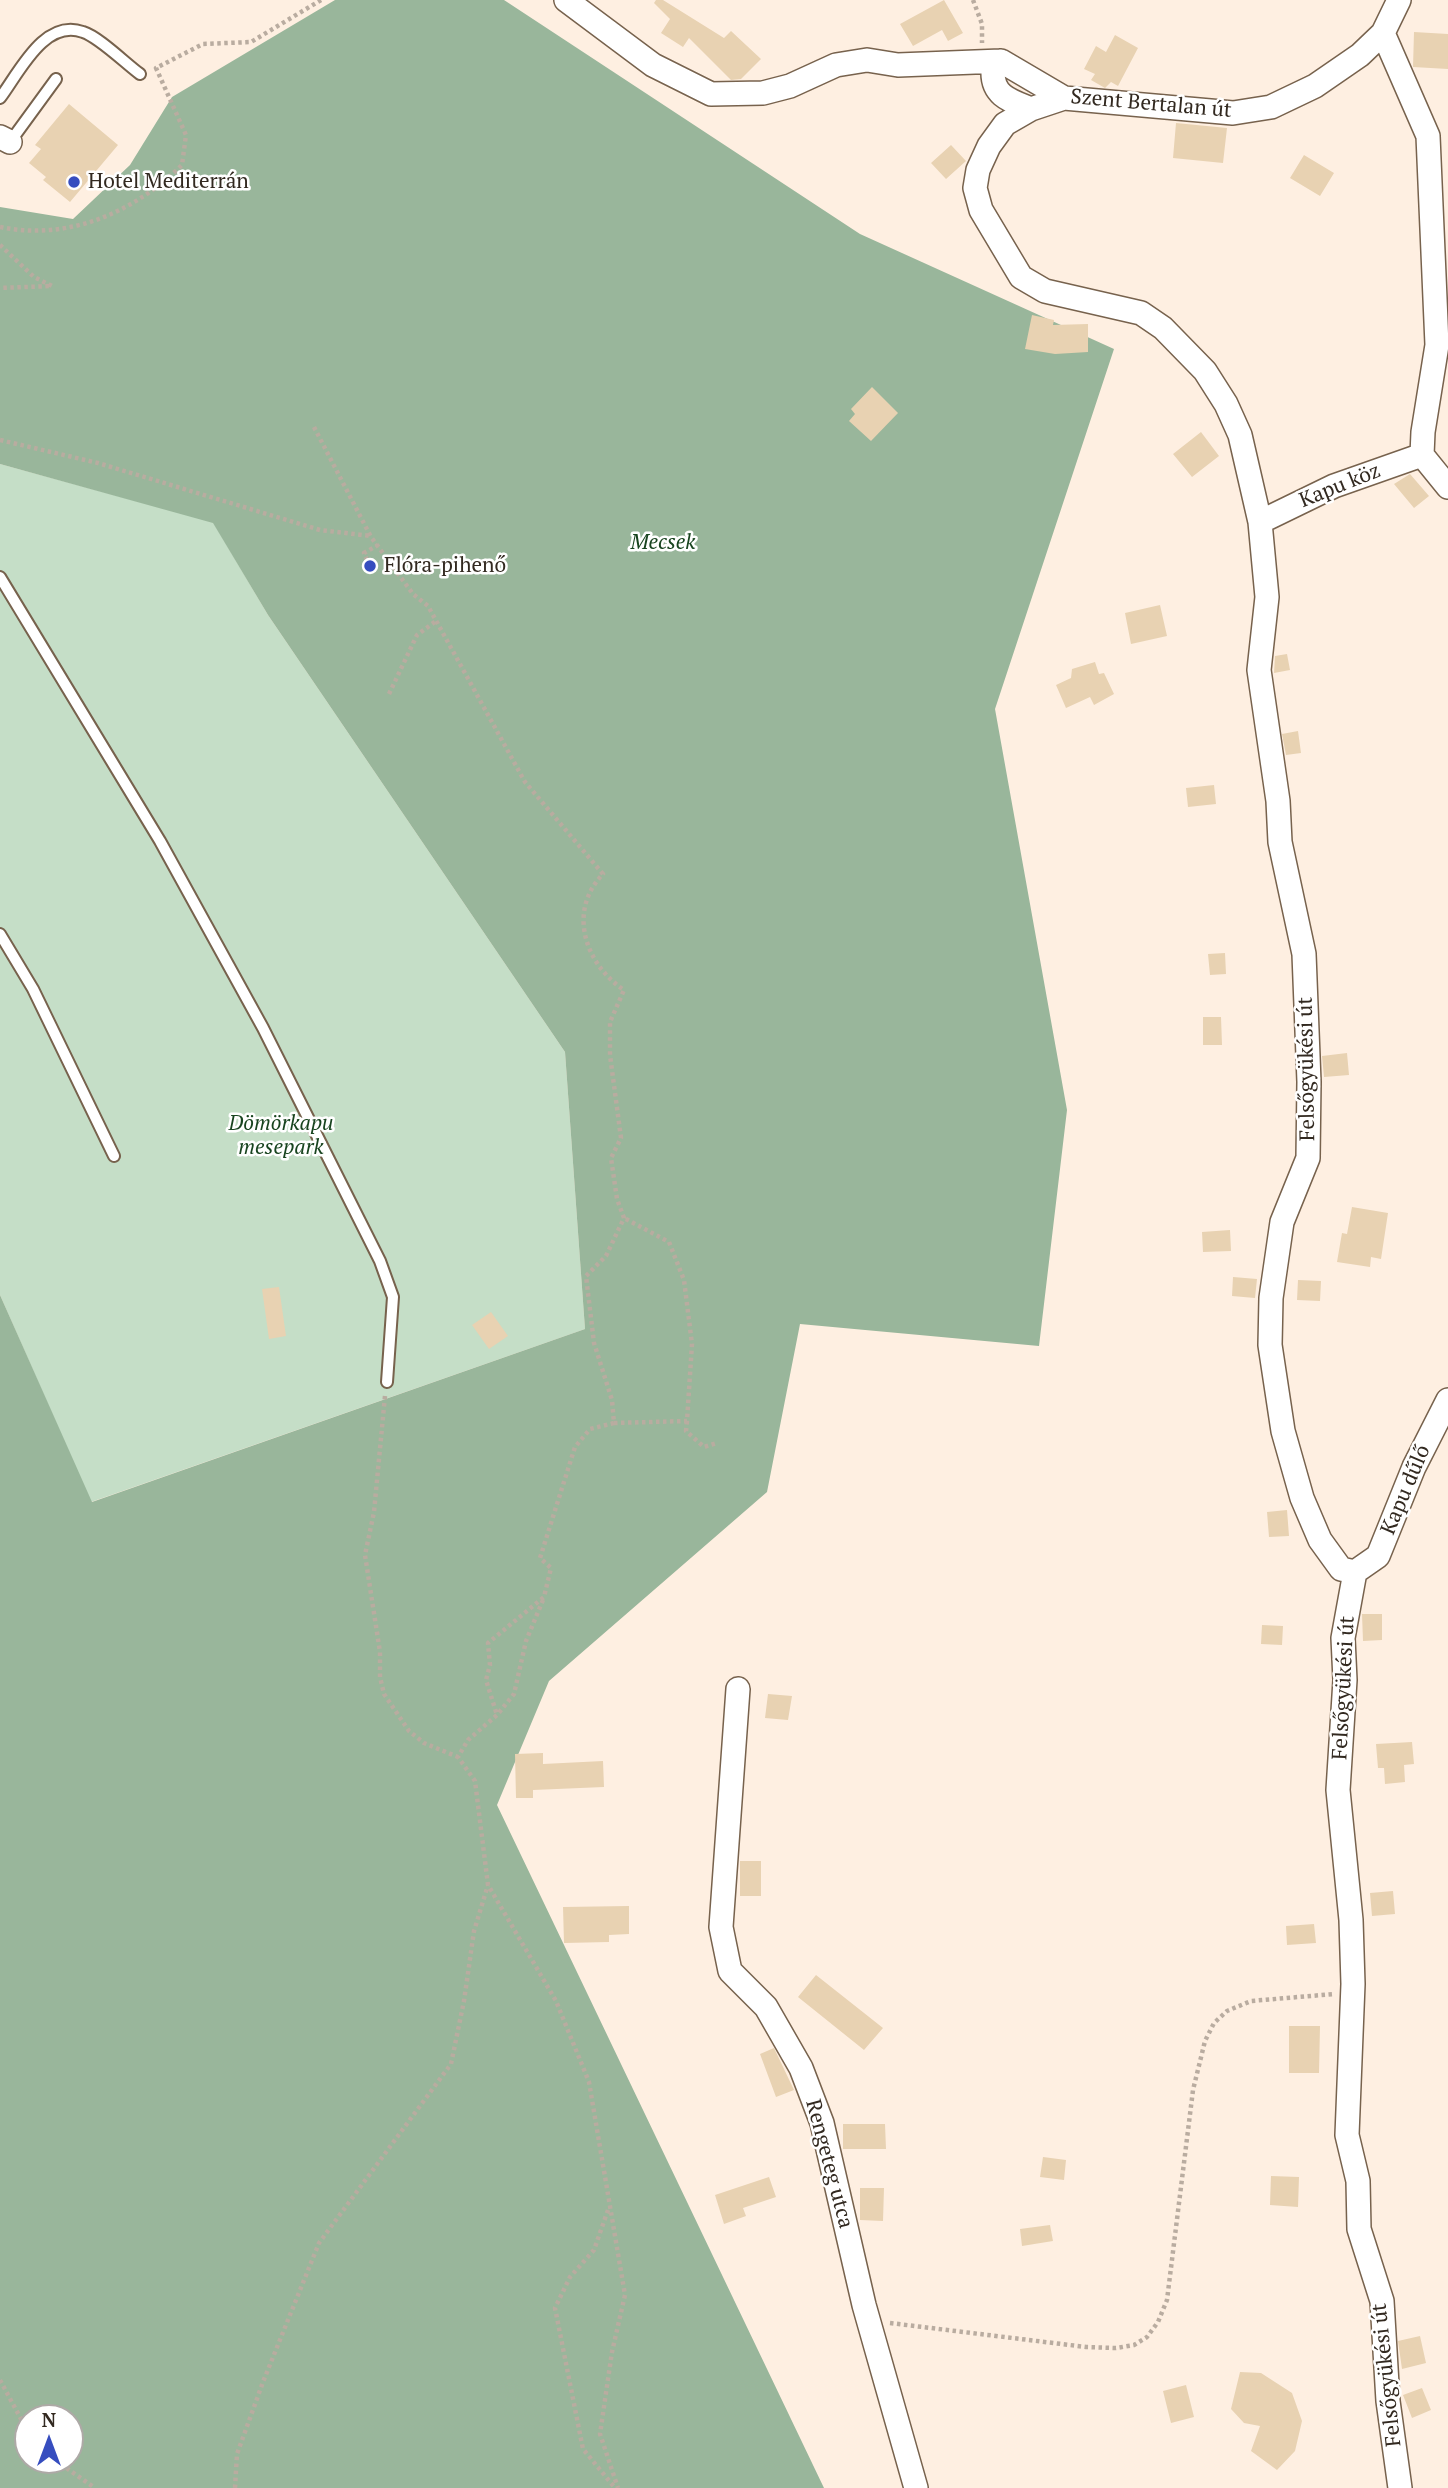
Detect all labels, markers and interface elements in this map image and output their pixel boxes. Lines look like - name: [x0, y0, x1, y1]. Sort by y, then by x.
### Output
- street label: Szent Bertalan út: [1069, 84, 1233, 124]
- place label: Hotel Mediterrán: [88, 169, 249, 195]
- marker: Hotel Mediterrán: [66, 174, 82, 190]
- street label: Kapu köz: [1296, 458, 1384, 514]
- park label: Mecsek: [631, 530, 695, 556]
- place label: Flóra-pihenő: [384, 553, 506, 579]
- marker: Flóra-pihenő: [362, 558, 378, 574]
- street label: Felsőgyükési út: [1293, 997, 1321, 1141]
- park label: Dömörkapu mesepark: [229, 1111, 333, 1161]
- street label: Kapu dűlő: [1376, 1441, 1436, 1539]
- street label: Felsőgyükési út: [1328, 1615, 1360, 1761]
- street label: Rengeteg utca: [800, 2097, 858, 2231]
- street label: Felsőgyükési út: [1367, 2302, 1407, 2448]
- north arrow: [14, 2404, 84, 2474]
- text: N: [42, 2407, 56, 2432]

